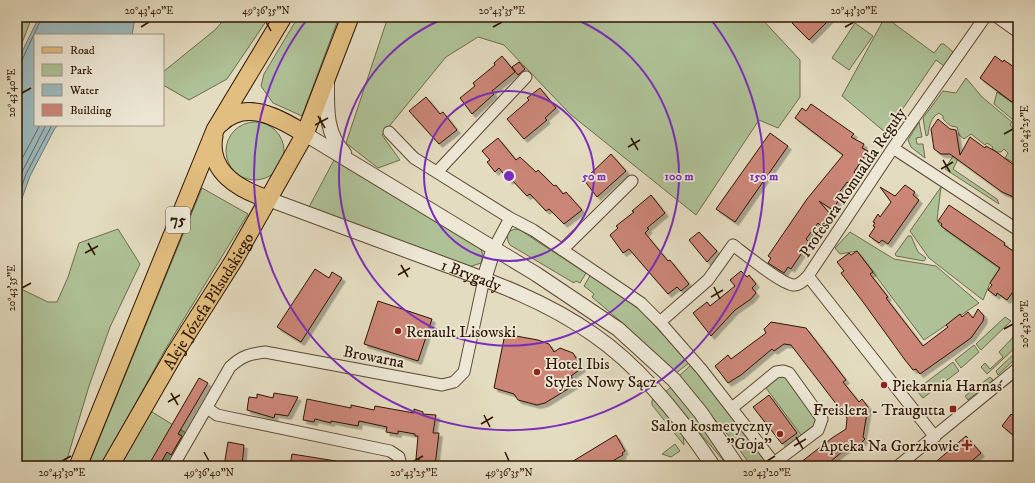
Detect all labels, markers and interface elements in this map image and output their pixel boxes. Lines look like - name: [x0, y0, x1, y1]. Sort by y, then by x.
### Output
- text: 20°43'40"E: [125, 5, 173, 17]
- text: 49°36'35"N: [242, 5, 290, 17]
- text: 20°43'35"E: [479, 5, 525, 17]
- text: 20°43'30"E: [831, 5, 877, 17]
- legend: [34, 34, 164, 126]
- text: Road: [70, 43, 95, 58]
- text: Park: [70, 63, 92, 78]
- text: 20°43'40"E: [6, 69, 18, 117]
- text: Water: [69, 83, 99, 98]
- text: Building: [70, 103, 111, 118]
- street label: Profesora Romualda Reguły: [795, 103, 911, 261]
- text: 20°43'25"E: [1019, 105, 1031, 153]
- centre of rings: [502, 169, 516, 183]
- text: 50 m: [581, 169, 606, 184]
- text: 100 m: [665, 169, 693, 184]
- text: 150 m: [750, 169, 778, 184]
- road number: 75: [166, 207, 190, 233]
- street label: Aleje Józefa Piłsudskiego: [159, 229, 258, 373]
- street label: 1 Brygady: [438, 255, 505, 296]
- text: 20°43'35"E: [6, 265, 18, 311]
- text: 20°43'20"E: [1019, 300, 1031, 348]
- place label: Renault Lisowski: [406, 322, 516, 342]
- marker: Renault Lisowski: [393, 326, 403, 336]
- street label: Browarna: [342, 341, 406, 373]
- place label: Hotel Ibis Styles Nowy Sącz: [545, 354, 657, 392]
- marker: Hotel Ibis Styles Nowy Sącz: [532, 367, 542, 377]
- place label: Piekarnia Harnaś: [892, 376, 1003, 396]
- marker: Piekarnia Harnaś: [879, 380, 889, 390]
- place label: Freislera - Traugutta: [813, 400, 945, 420]
- marker: Freislera - Traugutta: [948, 404, 958, 414]
- place label: Salon kosmetyczny "Goja": [651, 416, 772, 454]
- marker: Salon kosmetyczny "Goja": [775, 429, 785, 439]
- place label: Apteka Na Gorzkowie: [820, 436, 959, 456]
- marker: Apteka Na Gorzkowie: [962, 440, 972, 450]
- text: 20°43'30"E: [39, 467, 85, 479]
- text: 49°36'40"N: [184, 467, 234, 479]
- text: 20°43'25"E: [390, 467, 438, 479]
- text: 49°36'35"N: [485, 467, 533, 479]
- text: 20°43'20"E: [743, 467, 791, 479]

